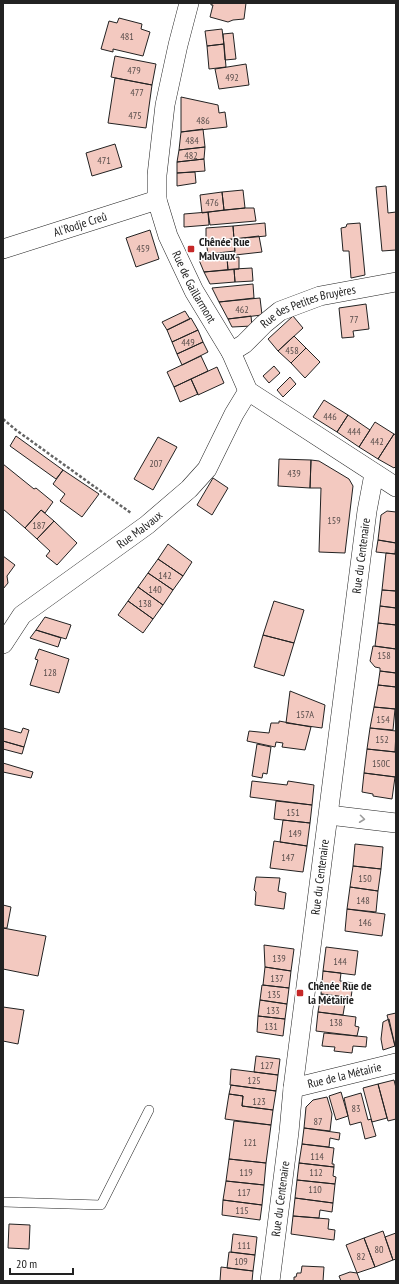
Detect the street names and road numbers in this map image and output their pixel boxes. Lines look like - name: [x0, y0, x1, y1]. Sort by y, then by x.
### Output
- street label: Al'Rodje Creû: [51, 208, 109, 239]
- street label: Rue de Gaillarmont: [169, 248, 220, 326]
- street label: Rue des Petites Bruyères: [257, 282, 357, 331]
- street label: Rue Malvaux: [114, 507, 165, 551]
- street label: Rue du Centenaire: [348, 517, 373, 594]
- street label: Rue du Centenaire: [307, 838, 332, 916]
- street label: Rue de la Métairie: [306, 1059, 383, 1091]
- street label: Rue du Centenaire: [268, 1160, 292, 1237]

